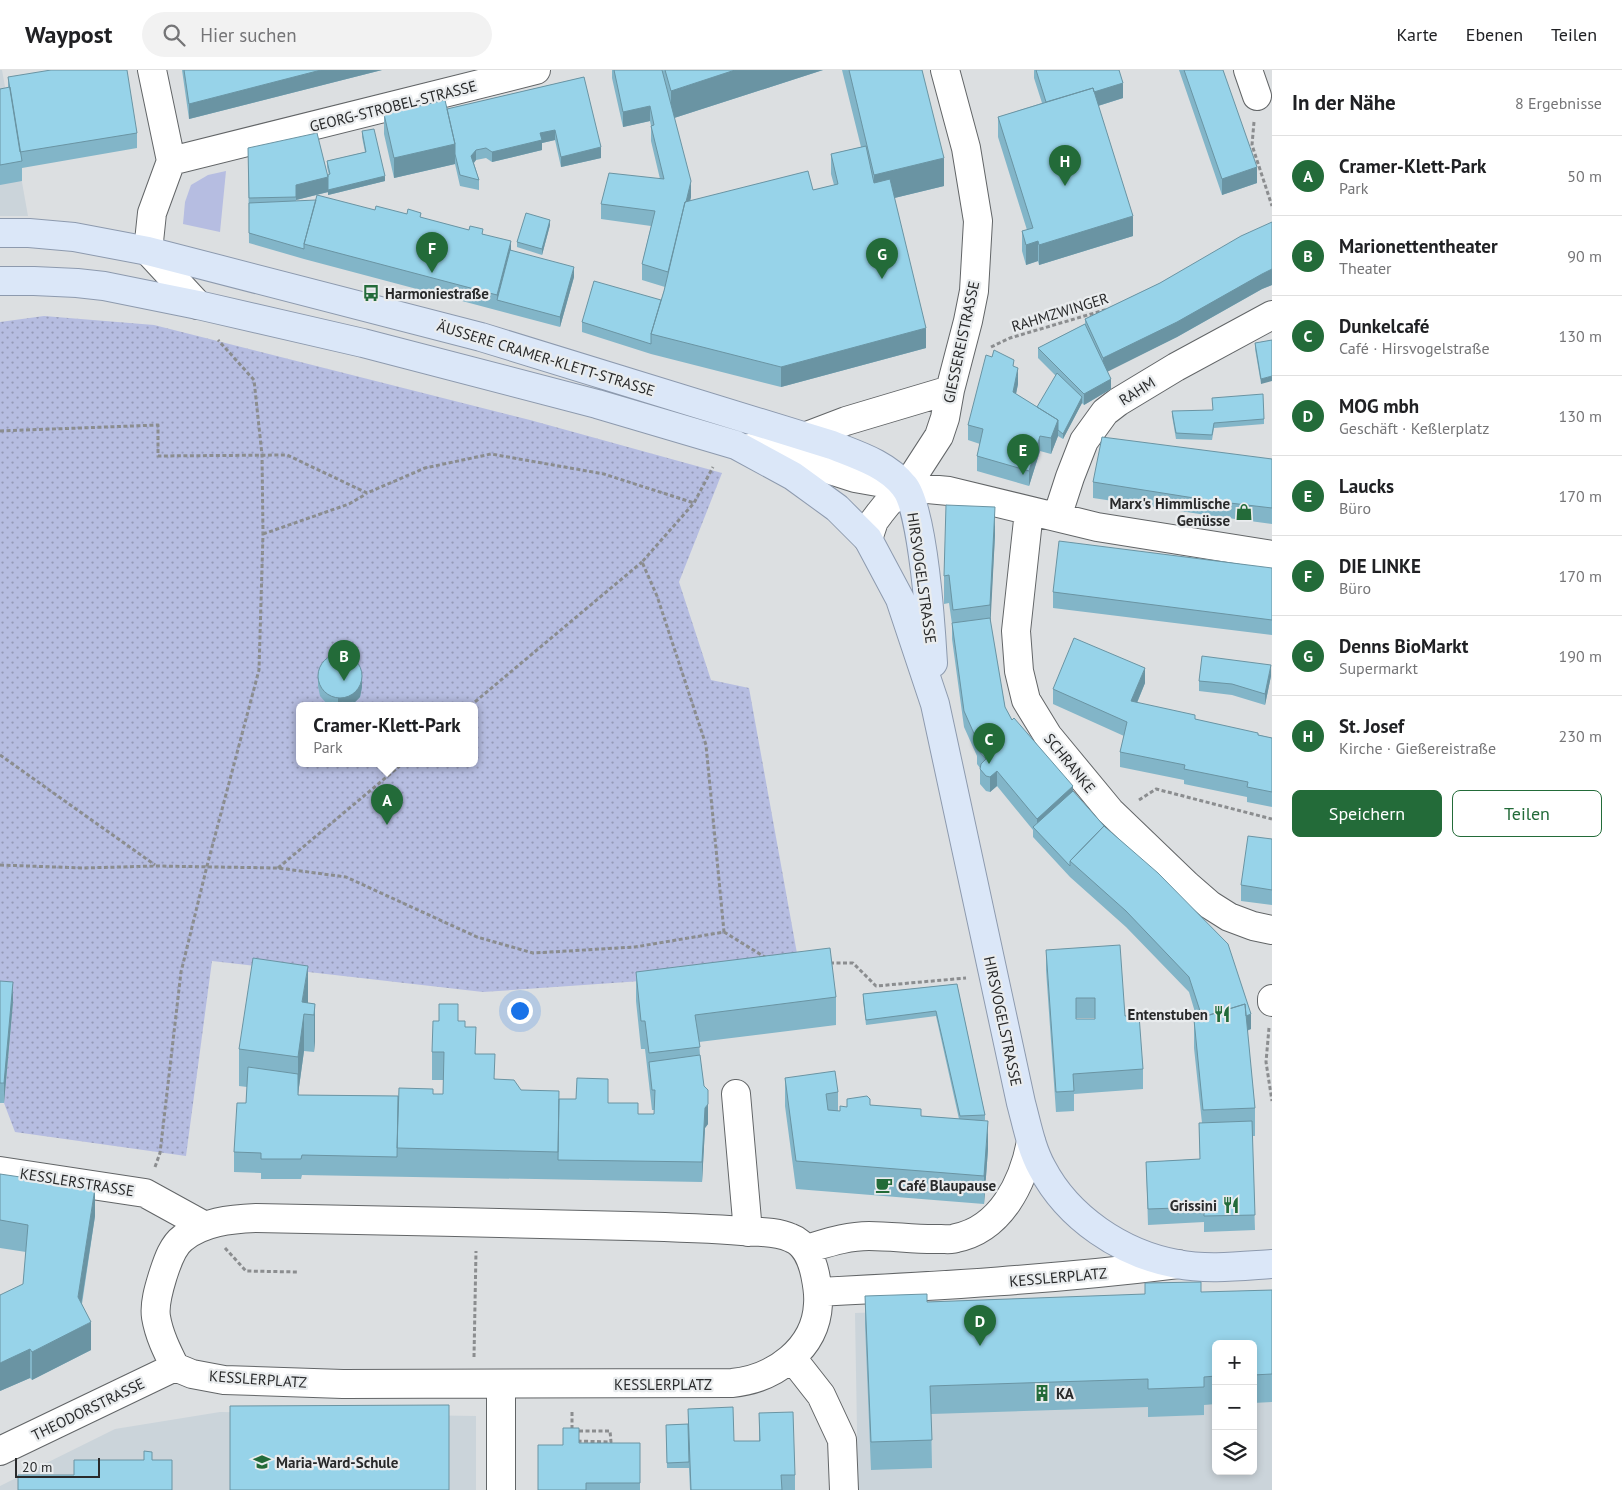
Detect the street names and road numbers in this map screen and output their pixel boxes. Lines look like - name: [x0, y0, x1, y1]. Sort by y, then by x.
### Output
- street label: GEORG-STROBEL-STRASSE: [307, 76, 479, 136]
- street label: GIESSEREISTRASSE: [939, 279, 983, 405]
- street label: RAHMZWINGER: [1009, 288, 1111, 336]
- street label: ÄUSSERE CRAMER-KLETT-STRASSE: [435, 316, 657, 400]
- street label: RAHM: [1115, 373, 1159, 409]
- street label: HIRSVOGELSTRASSE: [903, 511, 941, 645]
- street label: SCHRANKE: [1040, 729, 1100, 797]
- street label: HIRSVOGELSTRASSE: [980, 954, 1026, 1088]
- street label: KESSLERSTRASSE: [19, 1164, 135, 1200]
- street label: KESSLERPLATZ: [1008, 1263, 1108, 1291]
- street label: KESSLERPLATZ: [208, 1366, 308, 1392]
- street label: THEODORSTRASSE: [28, 1373, 148, 1445]
- street label: KESSLERPLATZ: [614, 1375, 712, 1394]

